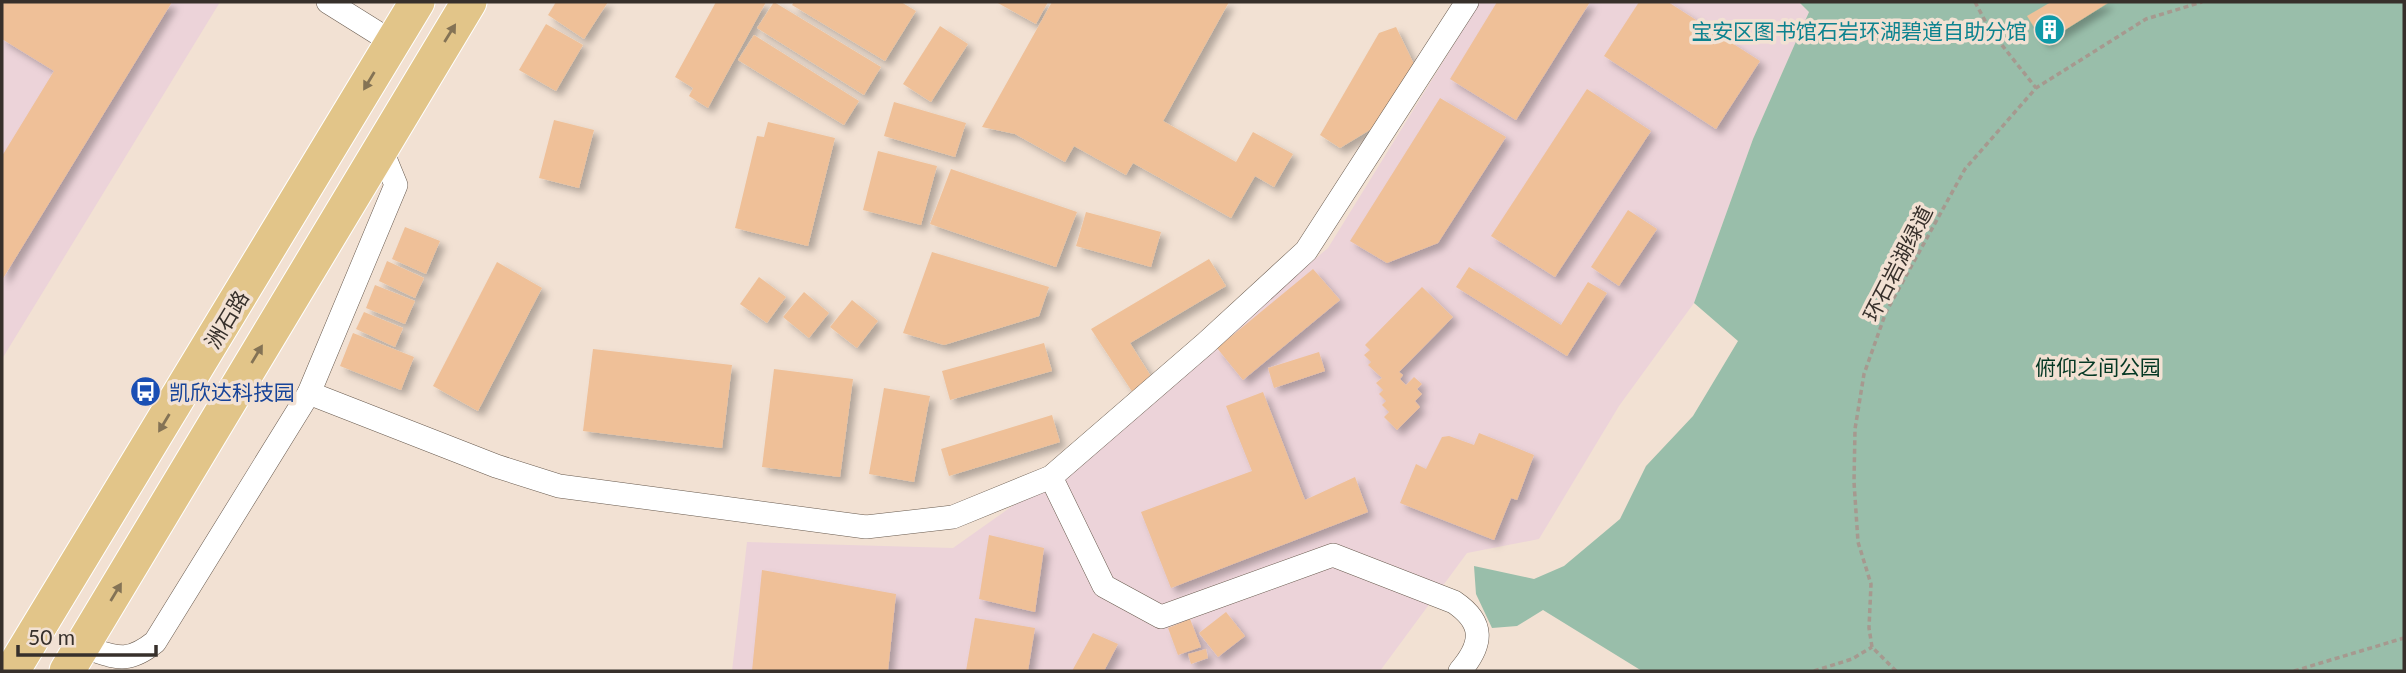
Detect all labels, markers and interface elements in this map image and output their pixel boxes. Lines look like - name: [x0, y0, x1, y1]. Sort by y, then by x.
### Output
- building icon: 宝安区图书馆石岩环湖碧道自助分馆: [2033, 13, 2067, 47]
- place label: 宝安区图书馆石岩环湖碧道自助分馆: [1691, 18, 2027, 43]
- one-way arrow: [443, 24, 456, 43]
- one-way arrow: [362, 72, 375, 91]
- street label: 环石岩湖绿道: [1857, 201, 1937, 325]
- street label: 洲石路: [199, 286, 253, 352]
- one-way arrow: [250, 345, 263, 364]
- park label: 俯仰之间公园: [2035, 354, 2161, 379]
- bus stop icon: 凯欣达科技园: [129, 374, 163, 408]
- place label: 凯欣达科技园: [169, 379, 295, 404]
- one-way arrow: [157, 414, 170, 433]
- one-way arrow: [109, 582, 121, 602]
- scale bar: [18, 614, 156, 658]
- text: 50 m: [28, 624, 75, 649]

